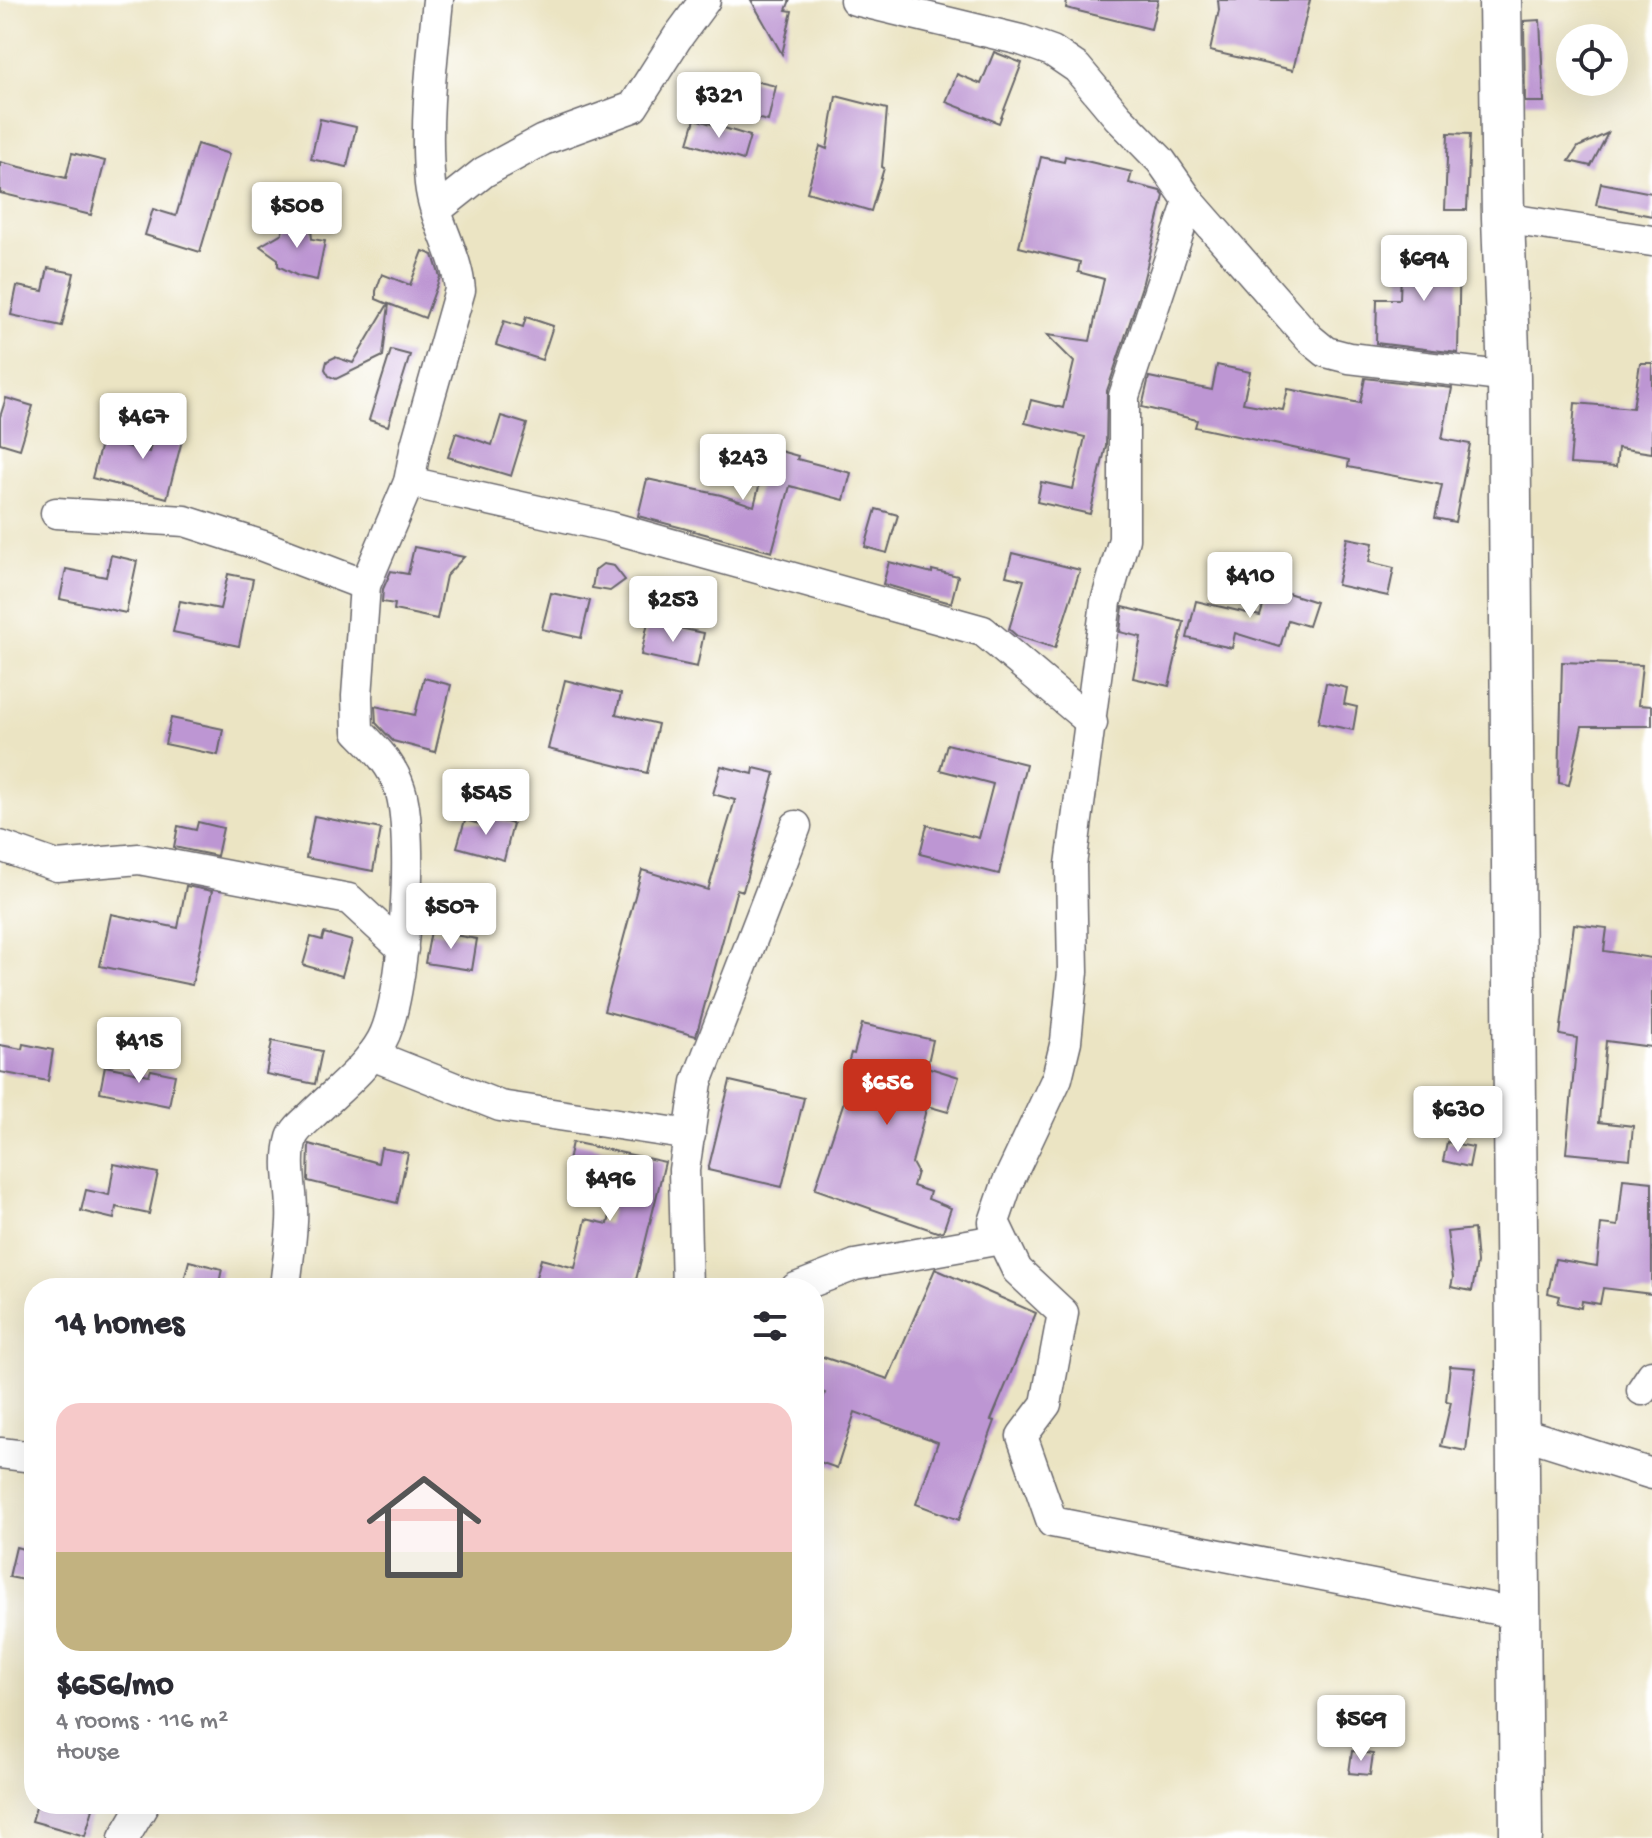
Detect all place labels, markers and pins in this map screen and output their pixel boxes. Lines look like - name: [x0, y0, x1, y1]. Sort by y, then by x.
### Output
- pin: $321: [672, 72, 766, 140]
- pin: $508: [250, 182, 344, 250]
- pin: $694: [1377, 235, 1471, 303]
- pin: $467: [96, 393, 190, 461]
- pin: $243: [696, 434, 790, 502]
- pin: $410: [1203, 552, 1297, 620]
- pin: $253: [626, 576, 720, 644]
- pin: $545: [439, 769, 533, 837]
- pin: $507: [404, 883, 498, 951]
- pin: $415: [92, 1017, 186, 1085]
- pin: $656: [840, 1059, 934, 1127]
- pin: $630: [1411, 1086, 1505, 1154]
- pin: $496: [563, 1155, 657, 1223]
- pin: $569: [1314, 1695, 1408, 1763]

